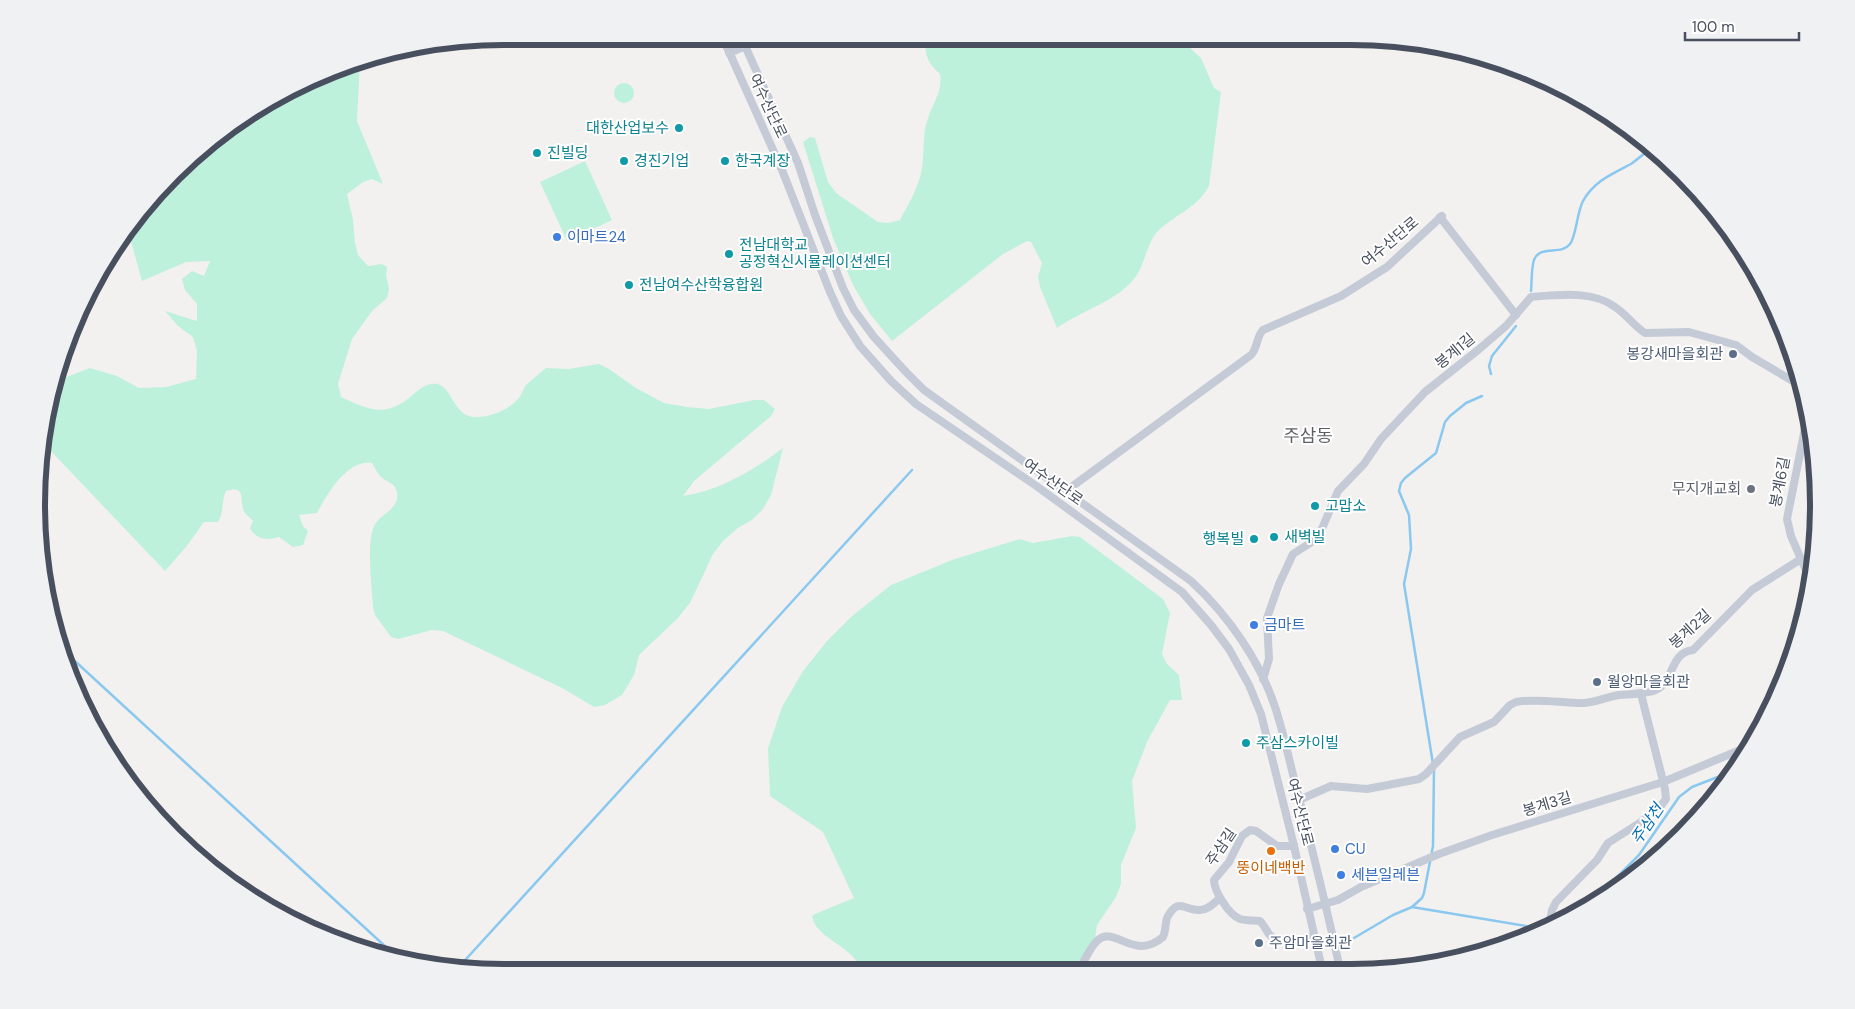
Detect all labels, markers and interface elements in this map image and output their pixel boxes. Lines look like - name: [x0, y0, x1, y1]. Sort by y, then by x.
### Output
- scale bar: [1685, 10, 1799, 42]
- text: 100 m: [1692, 17, 1735, 37]
- street label: 여수산단로: [744, 70, 792, 142]
- place label: 대한산업보수: [586, 118, 669, 138]
- marker: 대한산업보수: [673, 122, 685, 134]
- place label: 진빌딩: [547, 143, 588, 163]
- marker: 진빌딩: [531, 147, 543, 159]
- place label: 경진기업: [634, 151, 689, 171]
- place label: 한국계장: [735, 151, 790, 171]
- marker: 경진기업: [618, 155, 630, 167]
- marker: 한국계장: [719, 155, 731, 167]
- street label: 여수산단로: [1357, 212, 1423, 272]
- place label: 이마트24: [567, 227, 626, 247]
- marker: 이마트24: [551, 231, 563, 243]
- place label: 전남대학교 공정혁신시뮬레이션센터: [739, 235, 891, 272]
- marker: 전남대학교 공정혁신시뮬레이션센터: [723, 248, 735, 260]
- place label: 전남여수산학융합원: [639, 275, 763, 295]
- marker: 전남여수산학융합원: [623, 279, 635, 291]
- street label: 봉계1길: [1431, 329, 1479, 373]
- place label: 봉강새마을회관: [1626, 344, 1723, 364]
- marker: 봉강새마을회관: [1727, 348, 1739, 360]
- district label: 주삼동: [1283, 424, 1333, 448]
- street label: 여수산단로: [1019, 454, 1087, 510]
- street label: 봉계6길: [1765, 455, 1795, 509]
- place label: 무지개교회: [1672, 479, 1741, 499]
- marker: 무지개교회: [1745, 483, 1757, 495]
- place label: 고맙소: [1325, 496, 1367, 516]
- marker: 고맙소: [1309, 500, 1321, 512]
- place label: 새벽빌: [1284, 527, 1325, 547]
- place label: 행복빌: [1203, 529, 1244, 549]
- marker: 새벽빌: [1268, 531, 1280, 543]
- marker: 행복빌: [1248, 533, 1260, 545]
- street label: 봉계2길: [1665, 605, 1715, 653]
- place label: 금마트: [1264, 615, 1306, 635]
- marker: 금마트: [1248, 619, 1260, 631]
- place label: 월앙마을회관: [1607, 672, 1690, 692]
- marker: 월앙마을회관: [1591, 676, 1603, 688]
- place label: 주삼스카이빌: [1256, 733, 1339, 753]
- marker: 주삼스카이빌: [1240, 737, 1252, 749]
- street label: 여수산단로: [1282, 776, 1318, 848]
- street label: 봉계3길: [1520, 787, 1574, 821]
- water label: 주삼천: [1626, 798, 1669, 848]
- street label: 주삼길: [1201, 824, 1241, 870]
- place label: CU: [1345, 839, 1366, 859]
- marker: CU: [1329, 843, 1341, 855]
- marker: 뚱이네백반: [1265, 845, 1277, 857]
- place label: 뚱이네백반: [1236, 858, 1306, 878]
- place label: 세븐일레븐: [1351, 865, 1420, 885]
- marker: 세븐일레븐: [1335, 869, 1347, 881]
- place label: 주암마을회관: [1269, 933, 1352, 953]
- marker: 주암마을회관: [1253, 937, 1265, 949]

